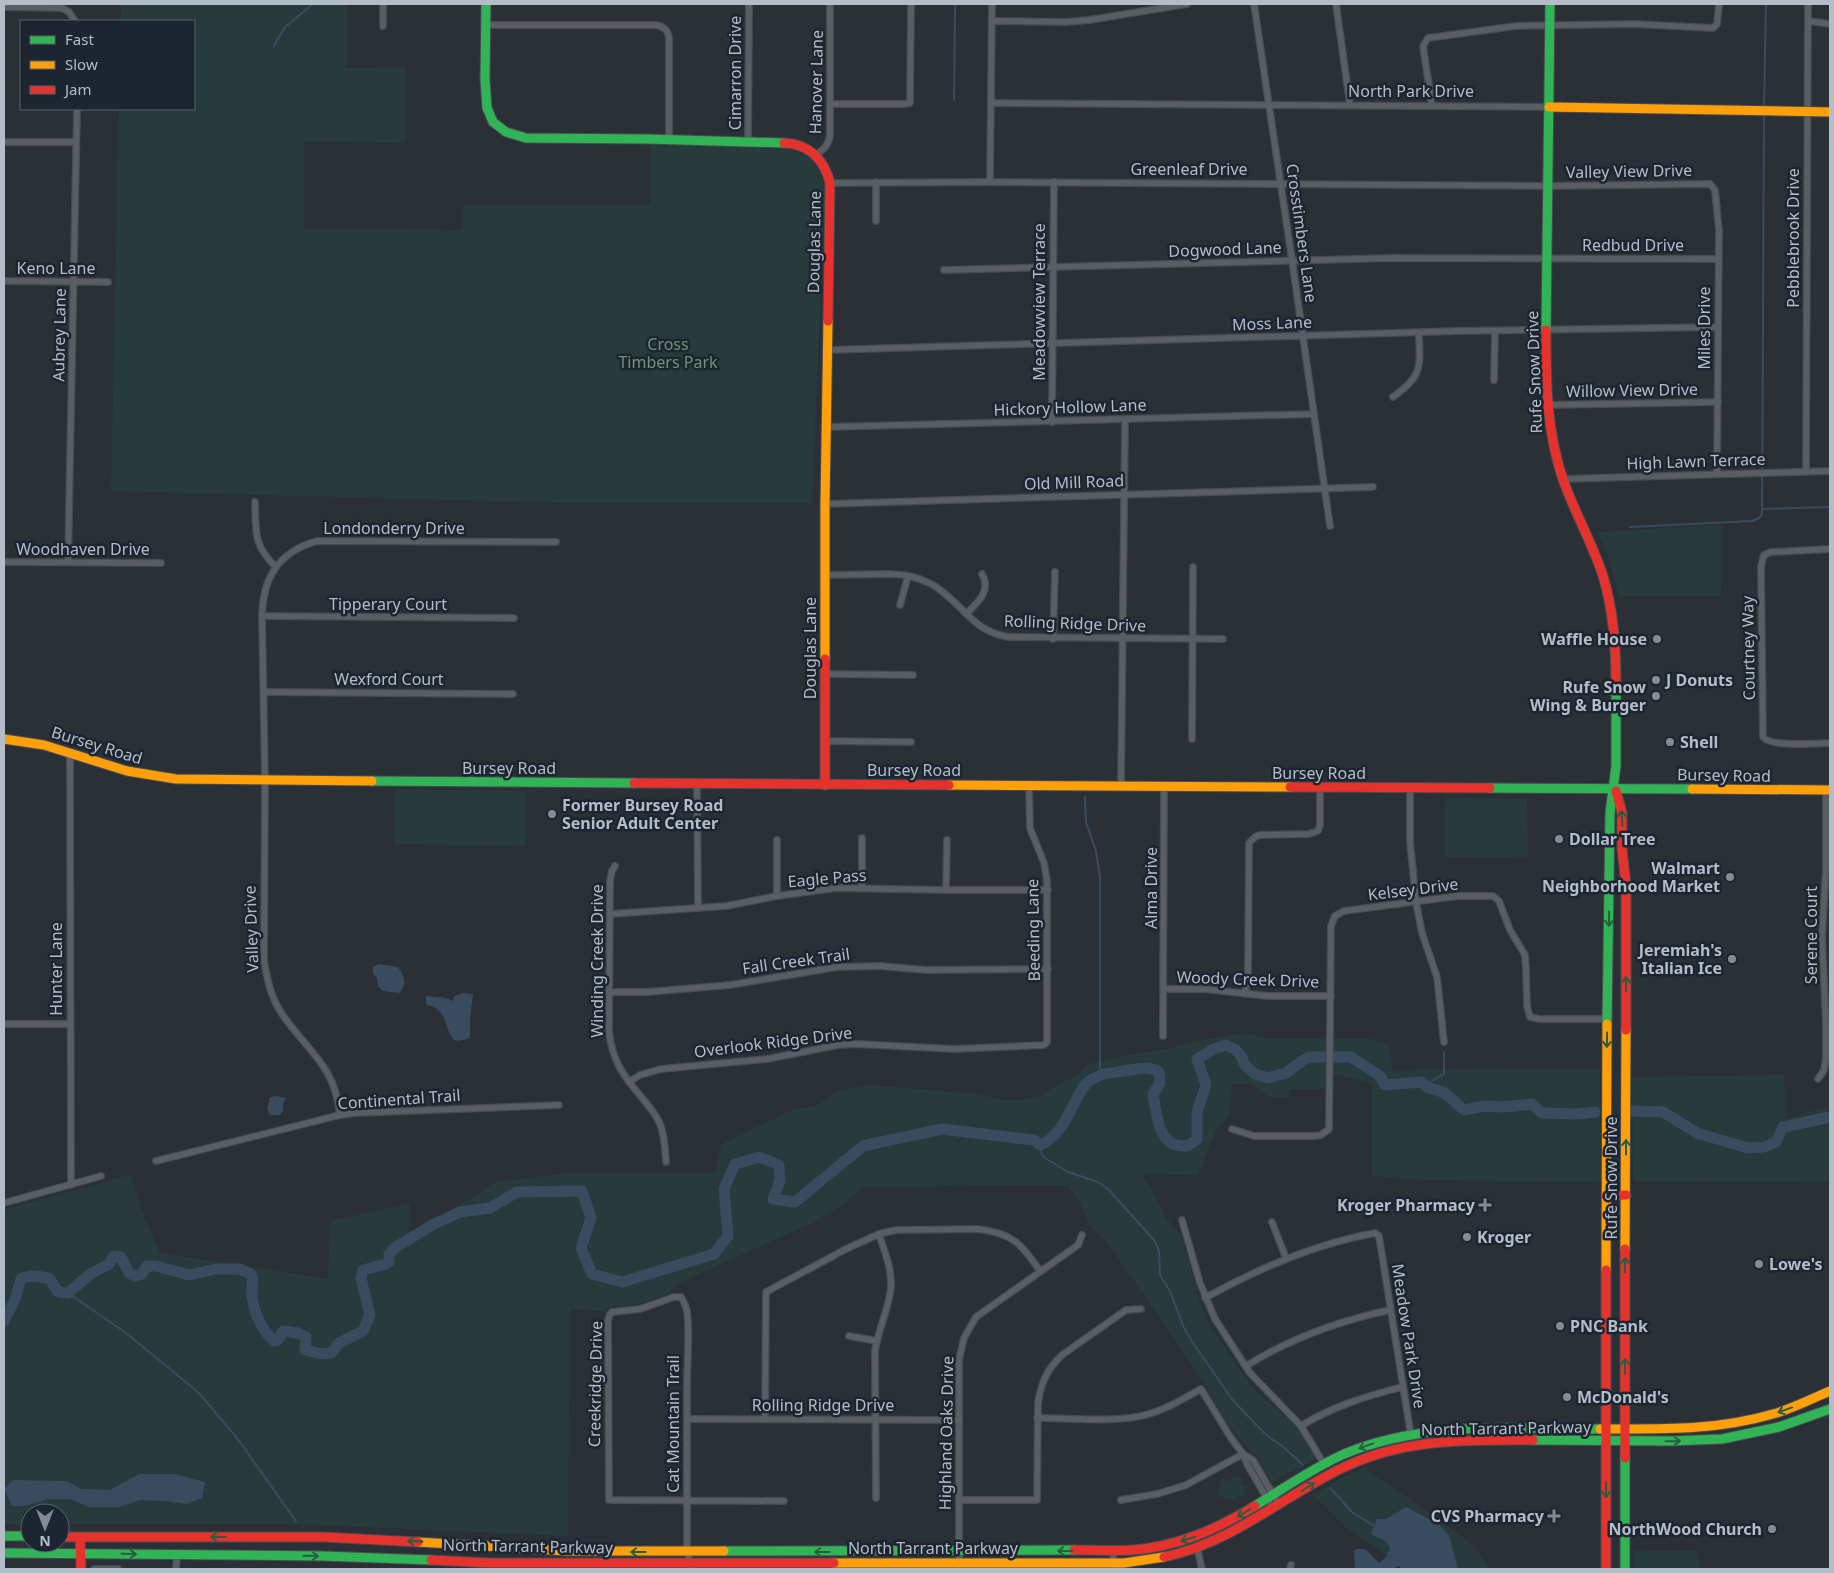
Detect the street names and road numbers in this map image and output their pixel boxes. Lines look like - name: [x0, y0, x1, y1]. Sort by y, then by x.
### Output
- street label: Cimarron Drive: [724, 16, 746, 130]
- street label: Hanover Lane: [804, 30, 828, 134]
- street label: North Park Drive: [1348, 80, 1474, 102]
- street label: Greenleaf Drive: [1130, 158, 1248, 180]
- street label: Valley View Drive: [1566, 159, 1692, 183]
- street label: Crosstimbers Lane: [1281, 162, 1323, 304]
- street label: Pebblebrook Drive: [1782, 168, 1804, 308]
- street label: Douglas Lane: [802, 191, 826, 293]
- street label: Meadowview Terrace: [1028, 223, 1050, 381]
- street label: Redbud Drive: [1582, 234, 1684, 256]
- street label: Dogwood Lane: [1168, 236, 1282, 262]
- street label: Keno Lane: [17, 257, 95, 279]
- street label: Miles Drive: [1693, 286, 1715, 370]
- street label: Aubrey Lane: [47, 288, 71, 382]
- street label: Rufe Snow Drive: [1521, 310, 1547, 434]
- street label: Moss Lane: [1232, 311, 1312, 335]
- street label: Willow View Drive: [1566, 378, 1698, 402]
- street label: Hickory Hollow Lane: [993, 393, 1147, 421]
- street label: High Lawn Terrace: [1626, 448, 1766, 474]
- street label: Old Mill Road: [1024, 469, 1124, 495]
- street label: Londonderry Drive: [323, 517, 465, 539]
- street label: Woodhaven Drive: [16, 538, 150, 560]
- street label: Tipperary Court: [329, 593, 447, 615]
- street label: Courtney Way: [1736, 595, 1760, 701]
- street label: Douglas Lane: [799, 597, 821, 699]
- street label: Rolling Ridge Drive: [1003, 610, 1147, 636]
- street label: Wexford Court: [334, 668, 444, 690]
- street label: Bursey Road: [49, 721, 145, 769]
- street label: Bursey Road: [462, 757, 556, 779]
- street label: Bursey Road: [867, 759, 961, 781]
- street label: Bursey Road: [1272, 762, 1366, 784]
- street label: Bursey Road: [1677, 763, 1771, 787]
- street label: Alma Drive: [1140, 847, 1162, 929]
- street label: Eagle Pass: [787, 864, 867, 892]
- street label: Kelsey Drive: [1366, 873, 1460, 905]
- street label: Beeding Lane: [1021, 879, 1045, 981]
- street label: Winding Creek Drive: [586, 884, 608, 1038]
- street label: Valley Drive: [238, 885, 264, 973]
- street label: Serene Court: [1800, 886, 1822, 984]
- street label: Hunter Lane: [45, 922, 67, 1016]
- street label: Fall Creek Trail: [741, 943, 851, 979]
- street label: Woody Creek Drive: [1176, 966, 1320, 992]
- street label: Overlook Ridge Drive: [693, 1021, 853, 1063]
- street label: Continental Trail: [337, 1084, 461, 1114]
- street label: Rufe Snow Drive: [1600, 1117, 1622, 1239]
- street label: Meadow Park Drive: [1387, 1262, 1431, 1410]
- street label: Creekridge Drive: [583, 1321, 607, 1447]
- street label: Cat Mountain Trail: [662, 1355, 684, 1493]
- street label: Highland Oaks Drive: [934, 1356, 958, 1510]
- street label: Rolling Ridge Drive: [752, 1394, 894, 1416]
- street label: North Tarrant Parkway: [1421, 1416, 1592, 1440]
- street label: North Tarrant Parkway: [443, 1534, 614, 1558]
- street label: North Tarrant Parkway: [848, 1537, 1019, 1559]

